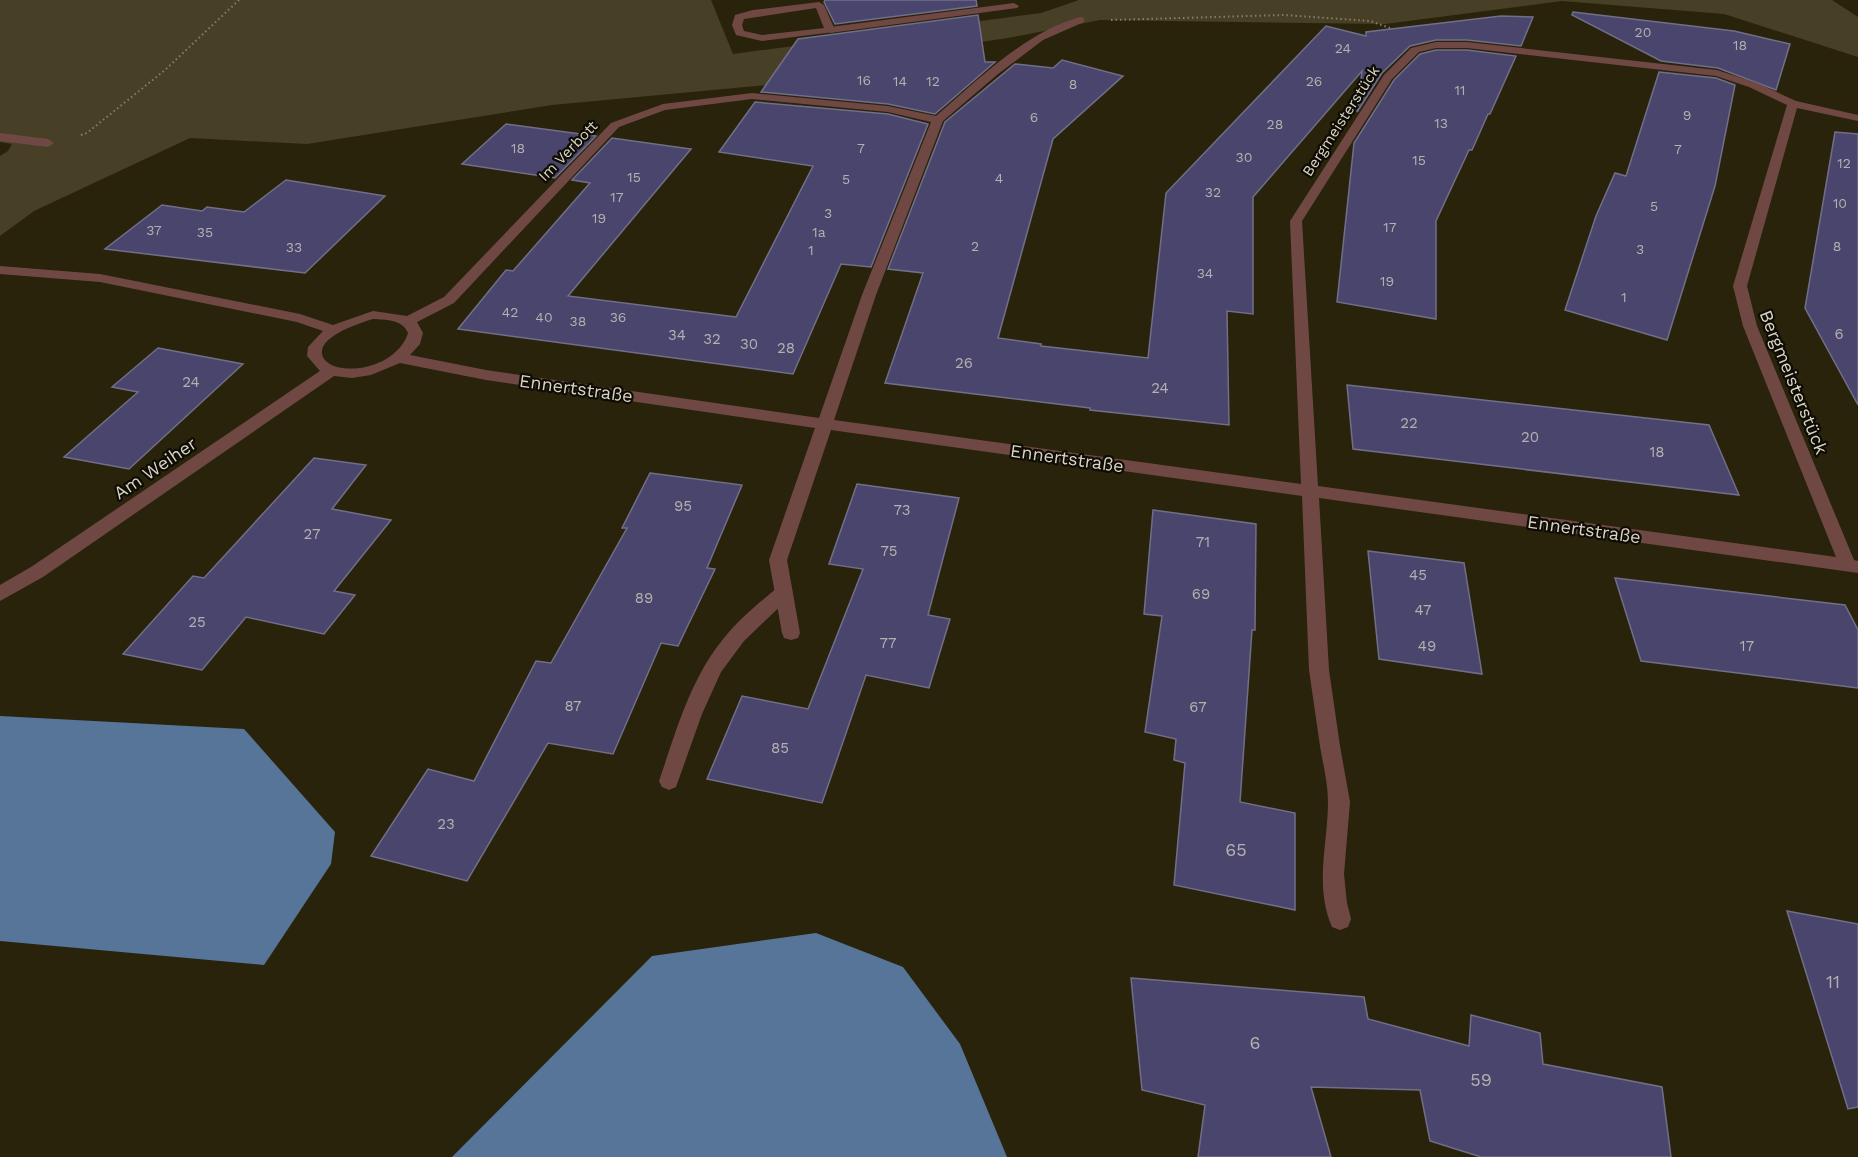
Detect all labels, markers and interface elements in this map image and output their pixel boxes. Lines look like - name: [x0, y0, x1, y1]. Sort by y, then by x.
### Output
- house number: 20: [1635, 24, 1651, 40]
- house number: 18: [1733, 37, 1747, 53]
- house number: 24: [1335, 40, 1351, 56]
- street label: Bergmeisterstück: [1299, 62, 1384, 180]
- house number: 16: [857, 72, 871, 88]
- house number: 14: [893, 73, 907, 89]
- house number: 12: [926, 73, 940, 89]
- house number: 26: [1306, 73, 1322, 89]
- house number: 8: [1069, 76, 1077, 92]
- house number: 11: [1455, 82, 1465, 98]
- house number: 9: [1683, 107, 1691, 123]
- house number: 6: [1030, 109, 1038, 125]
- house number: 13: [1434, 115, 1448, 131]
- house number: 28: [1267, 116, 1283, 132]
- street label: Im Verbott: [535, 117, 602, 185]
- house number: 18: [511, 140, 525, 156]
- house number: 7: [857, 140, 865, 156]
- house number: 7: [1674, 141, 1682, 157]
- house number: 30: [1236, 149, 1252, 165]
- house number: 15: [1412, 152, 1426, 168]
- house number: 12: [1837, 155, 1851, 171]
- house number: 15: [627, 169, 641, 185]
- house number: 4: [995, 170, 1003, 186]
- house number: 5: [842, 171, 850, 187]
- house number: 32: [1205, 184, 1221, 200]
- house number: 17: [610, 189, 624, 205]
- house number: 10: [1833, 195, 1847, 211]
- house number: 5: [1650, 198, 1658, 214]
- house number: 3: [824, 205, 832, 221]
- house number: 19: [592, 210, 606, 226]
- house number: 17: [1383, 219, 1397, 235]
- house number: 37: [146, 222, 162, 238]
- house number: 35: [197, 224, 213, 240]
- house number: 1a: [812, 224, 826, 240]
- house number: 2: [971, 238, 979, 254]
- house number: 8: [1833, 238, 1841, 254]
- house number: 33: [286, 239, 302, 255]
- house number: 3: [1636, 241, 1644, 257]
- house number: 1: [808, 242, 814, 258]
- house number: 34: [1197, 265, 1213, 281]
- house number: 19: [1380, 273, 1394, 289]
- house number: 1: [1621, 289, 1627, 305]
- house number: 42: [502, 304, 518, 320]
- street label: Bergmeisterstück: [1755, 307, 1833, 457]
- house number: 40: [535, 309, 553, 325]
- house number: 36: [610, 309, 626, 325]
- house number: 38: [570, 313, 586, 329]
- house number: 6: [1834, 325, 1844, 343]
- house number: 34: [668, 326, 686, 344]
- house number: 32: [703, 330, 721, 348]
- house number: 30: [740, 335, 758, 353]
- house number: 28: [777, 339, 795, 357]
- house number: 26: [955, 354, 973, 372]
- street label: Ennertstraße: [518, 370, 634, 406]
- house number: 24: [182, 373, 200, 391]
- house number: 24: [1151, 379, 1169, 397]
- house number: 22: [1400, 414, 1418, 432]
- house number: 20: [1521, 428, 1539, 446]
- street label: Am Weiher: [110, 433, 200, 503]
- street label: Ennertstraße: [1009, 440, 1125, 476]
- house number: 18: [1649, 443, 1665, 461]
- house number: 95: [674, 497, 692, 515]
- house number: 73: [893, 501, 911, 519]
- street label: Ennertstraße: [1526, 511, 1642, 547]
- house number: 27: [304, 525, 320, 543]
- house number: 71: [1196, 533, 1210, 551]
- house number: 75: [880, 542, 898, 560]
- house number: 45: [1409, 566, 1427, 584]
- house number: 69: [1192, 585, 1210, 603]
- house number: 89: [635, 589, 653, 607]
- house number: 47: [1415, 601, 1431, 619]
- house number: 25: [188, 613, 206, 631]
- house number: 77: [880, 634, 896, 652]
- house number: 49: [1418, 637, 1436, 655]
- house number: 17: [1740, 637, 1754, 655]
- house number: 87: [564, 697, 582, 715]
- house number: 67: [1189, 698, 1207, 716]
- house number: 85: [771, 739, 789, 757]
- house number: 23: [437, 815, 455, 833]
- house number: 65: [1225, 839, 1247, 860]
- house number: 11: [1826, 971, 1840, 992]
- house number: 6: [1250, 1032, 1260, 1053]
- house number: 59: [1470, 1069, 1492, 1090]

